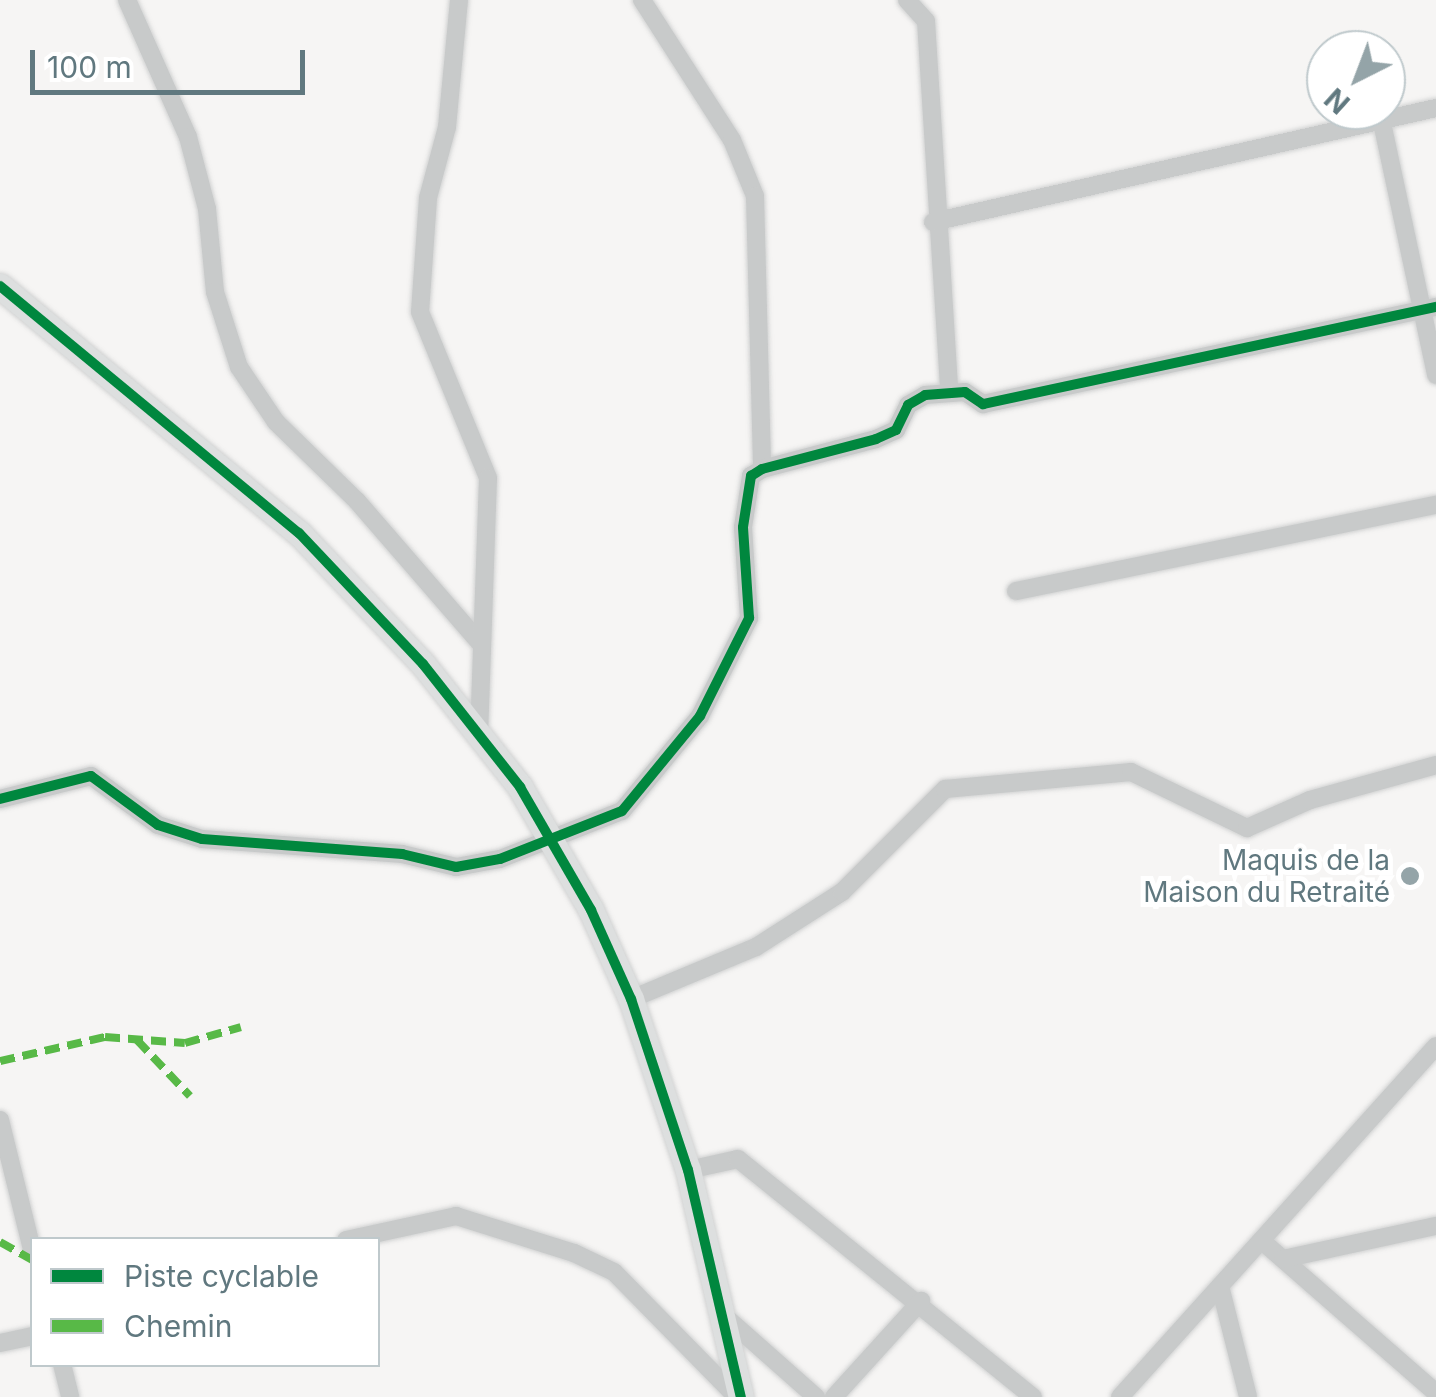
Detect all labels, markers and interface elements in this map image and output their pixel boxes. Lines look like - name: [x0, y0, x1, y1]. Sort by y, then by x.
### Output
- scale bar: [35, 30, 310, 92]
- north arrow: [1306, 30, 1406, 130]
- text: 100 m: [47, 49, 132, 85]
- text: N: [1318, 81, 1357, 121]
- place label: Maquis de la Maison du Retraité: [1143, 843, 1390, 909]
- marker: Maquis de la Maison du Retraité: [1399, 865, 1421, 887]
- legend: [30, 1237, 380, 1367]
- text: Piste cyclable: [124, 1258, 319, 1294]
- text: Chemin: [124, 1308, 232, 1344]

